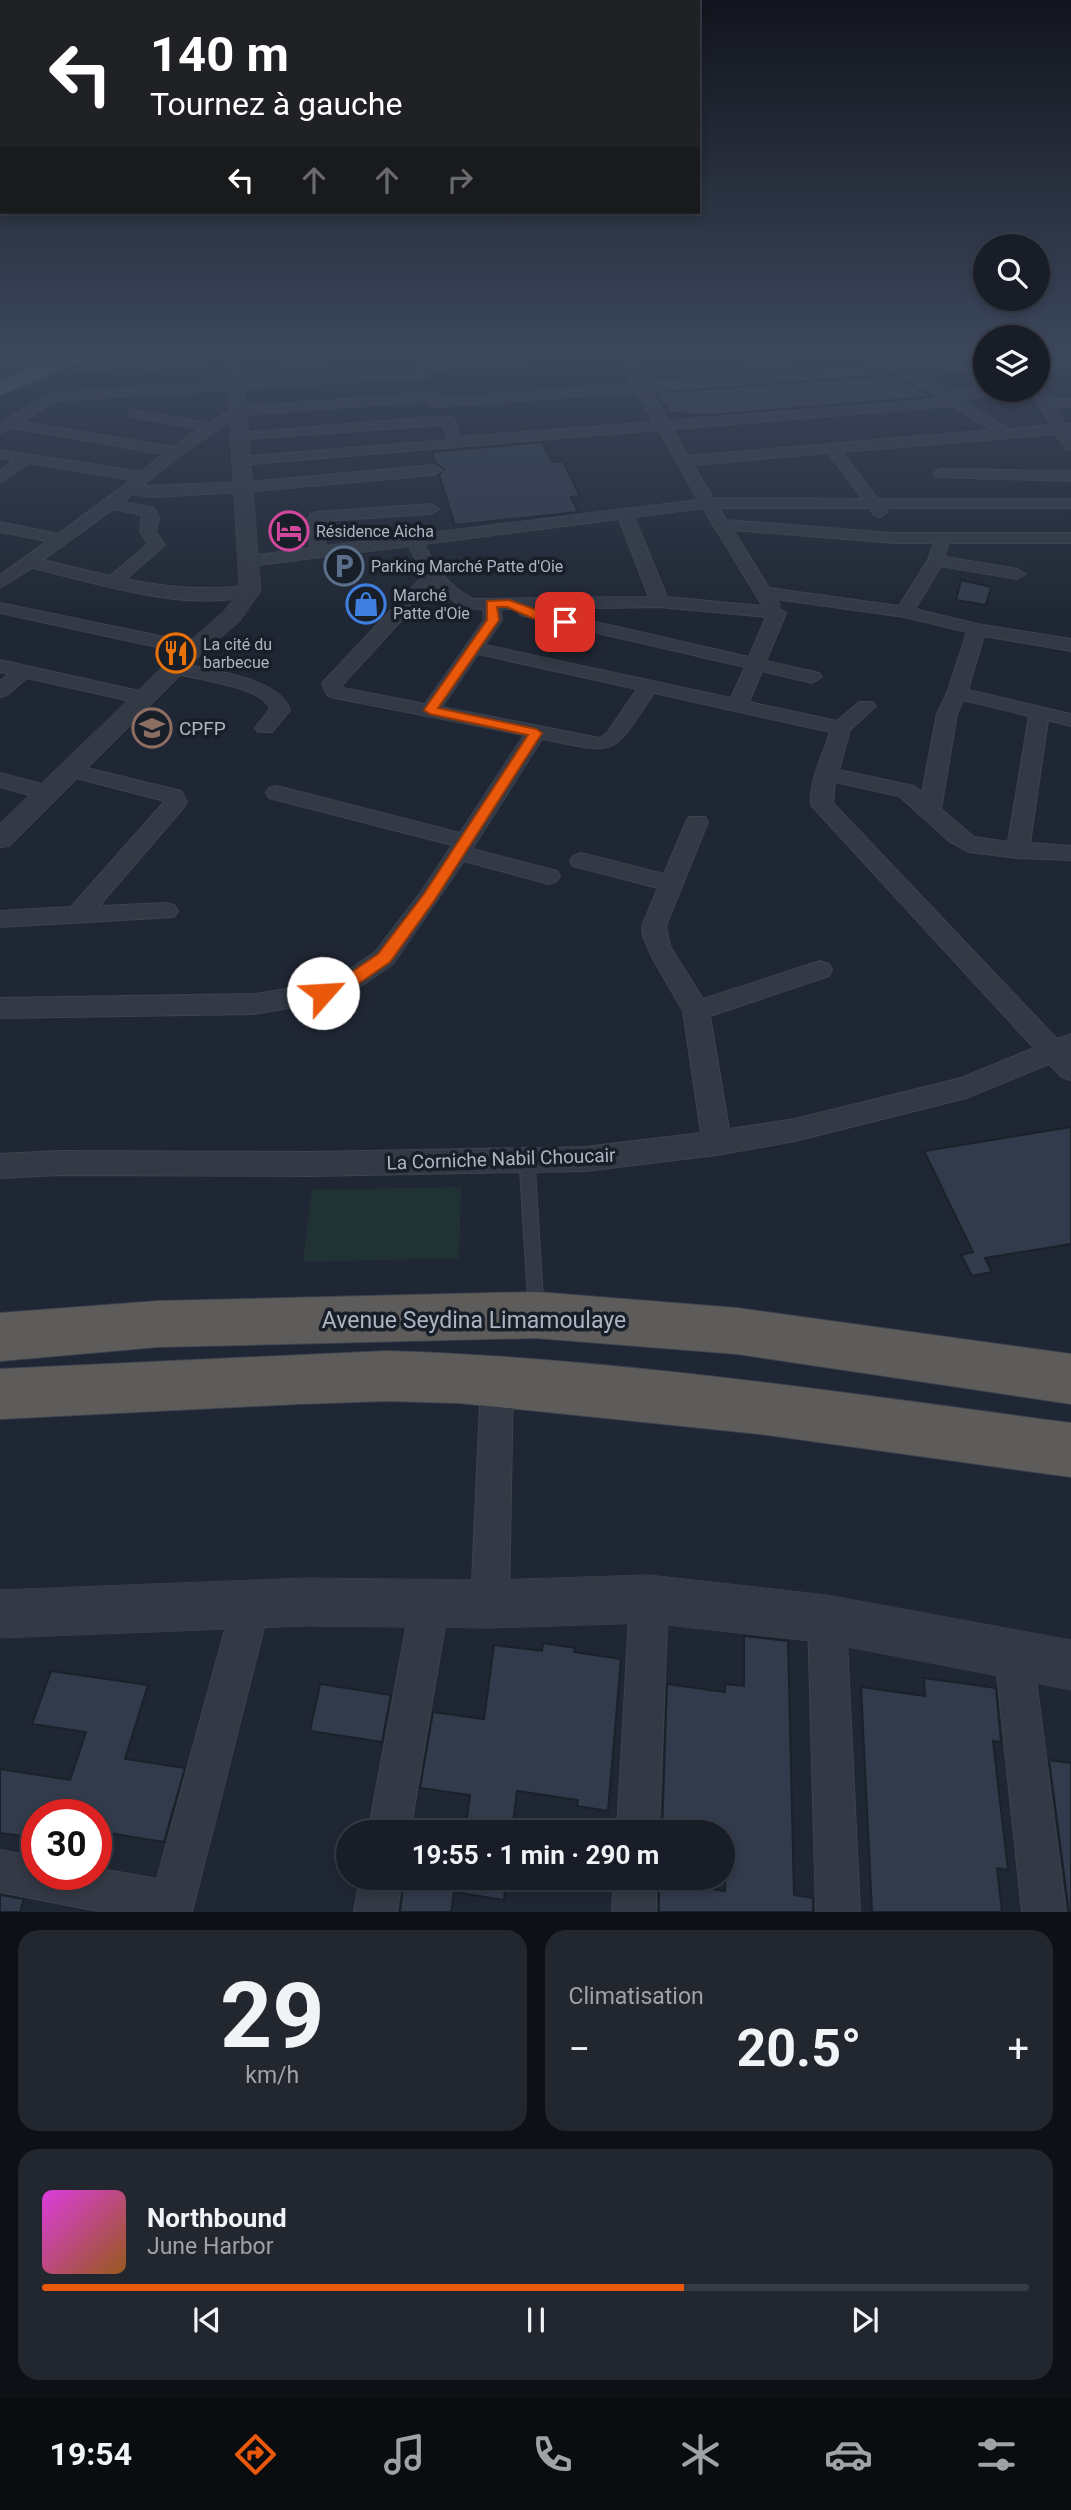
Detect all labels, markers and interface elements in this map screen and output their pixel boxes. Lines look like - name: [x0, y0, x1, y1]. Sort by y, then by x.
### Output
- text: 140 m: [150, 26, 289, 83]
- icon: left: [35, 28, 126, 119]
- text: Tournez à gauche: [150, 85, 402, 123]
- icon: left: [222, 161, 260, 199]
- icon: ahead: [295, 161, 333, 199]
- icon: ahead: [368, 161, 406, 199]
- icon: right: [441, 161, 479, 199]
- map controls: [973, 234, 1050, 402]
- button: search: [973, 234, 1050, 311]
- button: layers: [973, 325, 1050, 402]
- hotel icon: Résidence Aicha: [268, 510, 310, 552]
- place label: Résidence Aicha: [316, 522, 434, 541]
- parking icon: Parking Marché Patte d'Oie: [323, 545, 365, 587]
- place label: Parking Marché Patte d'Oie: [371, 557, 563, 576]
- shop icon: Marché Patte d'Oie: [345, 583, 387, 625]
- place label: Marché Patte d'Oie: [393, 586, 470, 623]
- pin: [535, 592, 595, 652]
- icon: arrive: [546, 603, 584, 641]
- restaurant icon: La cité du barbecue: [155, 632, 197, 674]
- place label: La cité du barbecue: [203, 635, 272, 672]
- school or university icon: CPFP: [131, 707, 173, 749]
- place label: CPFP: [179, 717, 226, 740]
- position arrow: [286, 956, 360, 1030]
- street label: La Corniche Nabil Choucair: [386, 1143, 617, 1174]
- street label: Avenue Seydina Limamoulaye: [322, 1307, 626, 1334]
- speed limit sign: 30: [21, 1799, 112, 1890]
- text: 19:55 · 1 min · 290 m: [412, 1840, 659, 1870]
- text: 29: [220, 1963, 324, 2069]
- text: Climatisation: [569, 1983, 704, 2010]
- text: 20.5°: [736, 2018, 861, 2079]
- text: −: [569, 2027, 590, 2071]
- text: +: [1007, 2027, 1029, 2071]
- text: km/h: [245, 2062, 299, 2089]
- text: Northbound: [147, 2203, 287, 2233]
- text: June Harbor: [147, 2233, 274, 2260]
- icon: previous: [188, 2301, 226, 2339]
- icon: pause: [517, 2301, 555, 2339]
- icon: next: [846, 2301, 884, 2339]
- icon: directions: [231, 2430, 280, 2479]
- icon: music: [380, 2430, 429, 2479]
- icon: phone: [528, 2430, 577, 2479]
- icon: climate: [676, 2430, 725, 2479]
- icon: car: [824, 2430, 873, 2479]
- icon: filters: [972, 2430, 1021, 2479]
- text: 19:54: [50, 2435, 132, 2473]

